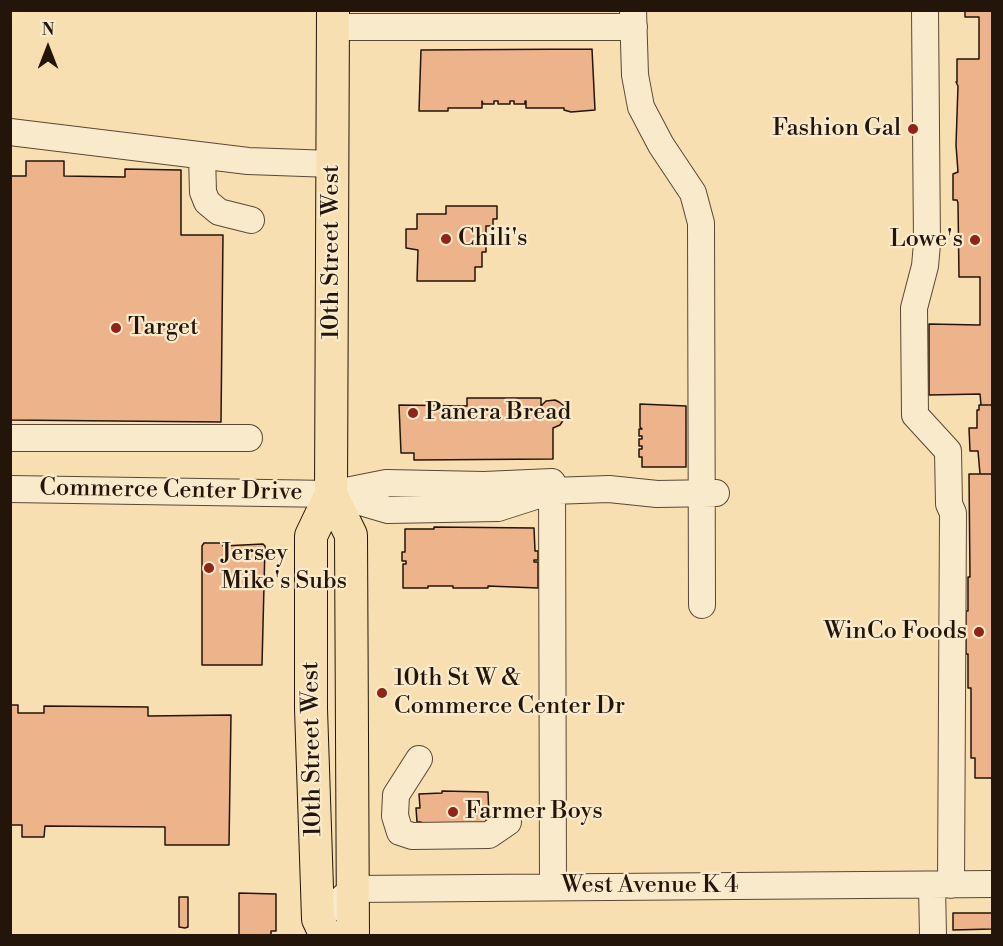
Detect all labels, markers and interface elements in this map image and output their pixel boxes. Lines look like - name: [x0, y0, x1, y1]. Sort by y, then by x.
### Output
- north arrow: [18, 18, 78, 78]
- text: N: [42, 20, 54, 40]
- place label: Fashion Gal: [772, 115, 901, 143]
- marker: Fashion Gal: [906, 122, 920, 136]
- street label: 10th Street West: [318, 164, 346, 340]
- place label: Chili's: [458, 225, 528, 253]
- place label: Lowe's: [890, 226, 963, 254]
- marker: Chili's: [439, 232, 453, 246]
- marker: Lowe's: [968, 233, 982, 247]
- place label: Target: [128, 314, 199, 342]
- marker: Target: [109, 321, 123, 335]
- place label: Panera Bread: [425, 399, 571, 427]
- marker: Panera Bread: [406, 406, 420, 420]
- street label: Commerce Center Drive: [39, 474, 303, 508]
- place label: Jersey Mike's Subs: [221, 540, 347, 596]
- marker: Jersey Mike's Subs: [202, 561, 216, 575]
- place label: WinCo Foods: [824, 618, 967, 646]
- marker: WinCo Foods: [972, 625, 986, 639]
- street label: 10th Street West: [297, 661, 329, 837]
- place label: 10th St W & Commerce Center Dr: [394, 665, 625, 721]
- marker: 10th St W & Commerce Center Dr: [375, 686, 389, 700]
- place label: Farmer Boys: [465, 798, 603, 826]
- marker: Farmer Boys: [446, 805, 460, 819]
- street label: West Avenue K 4: [561, 872, 739, 900]

